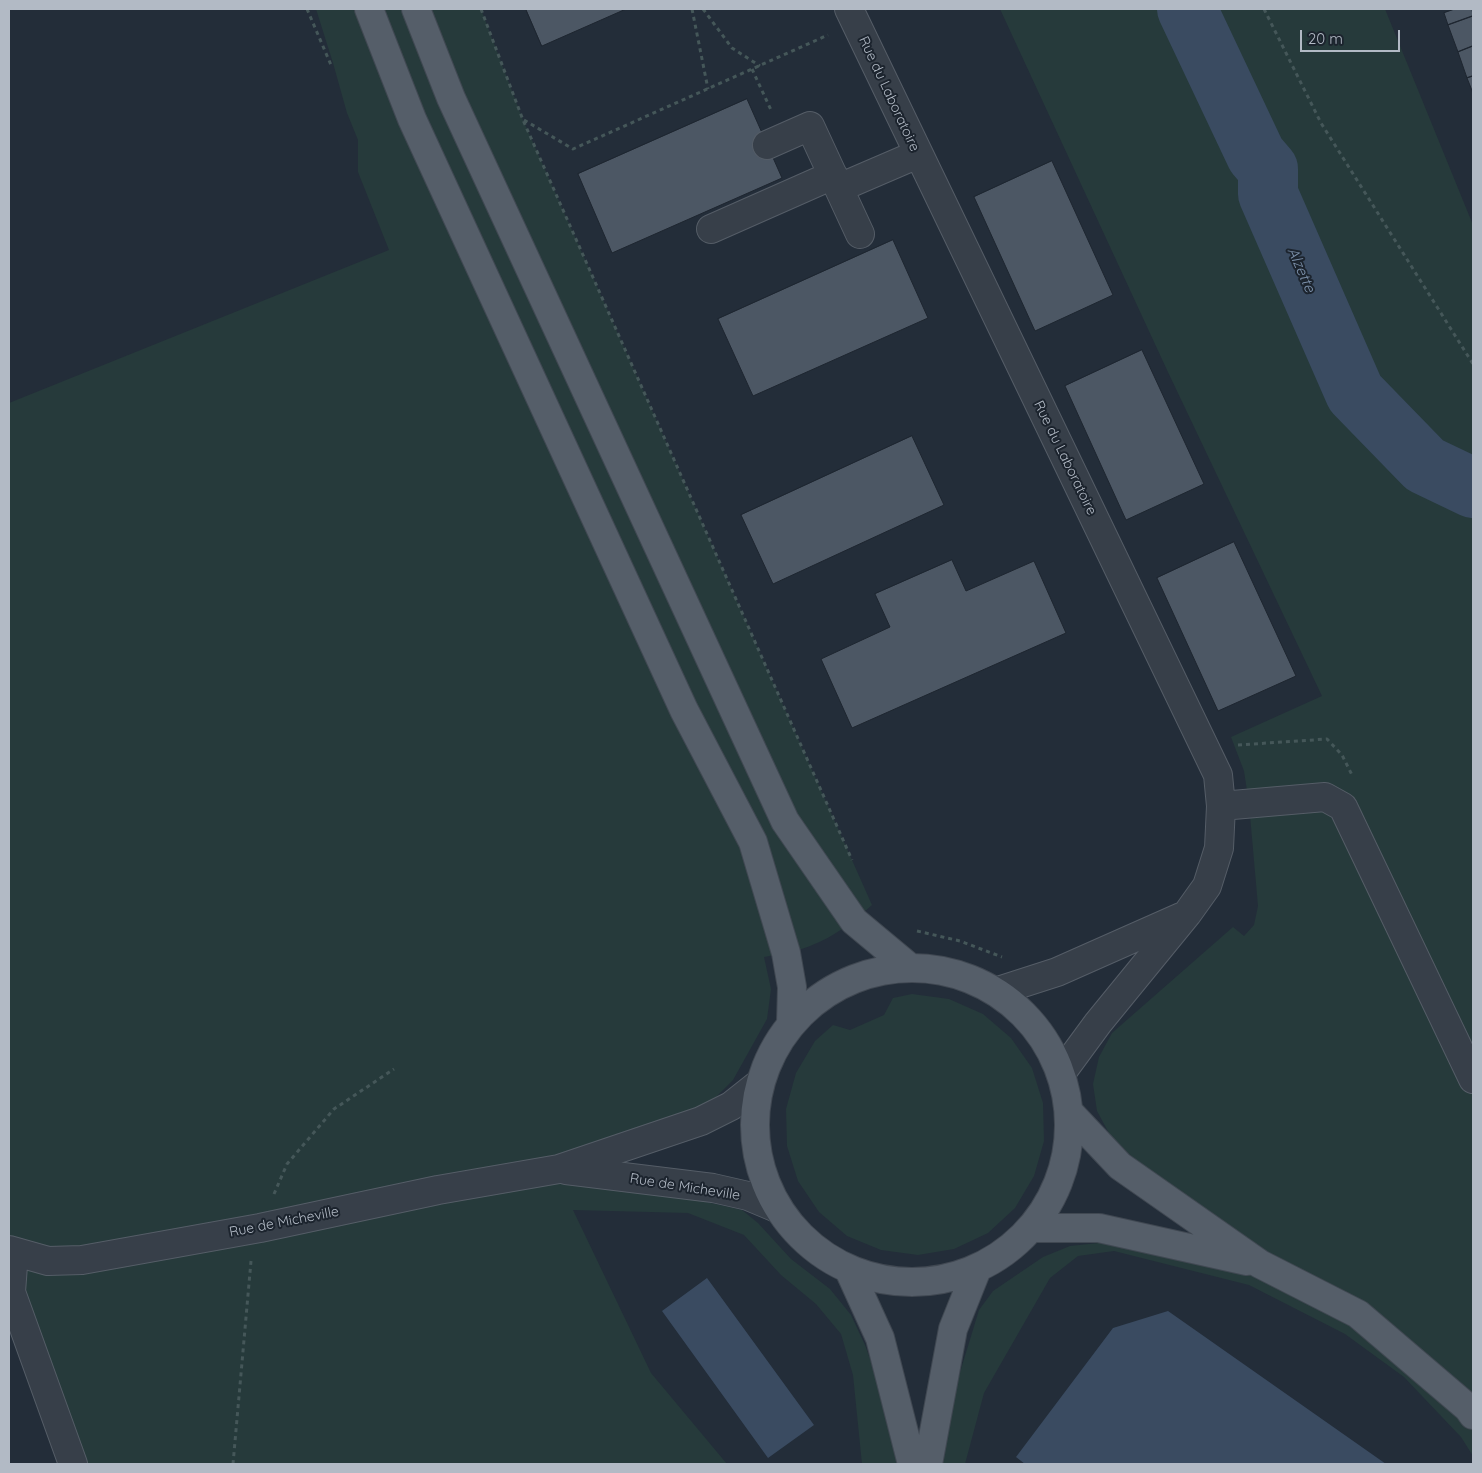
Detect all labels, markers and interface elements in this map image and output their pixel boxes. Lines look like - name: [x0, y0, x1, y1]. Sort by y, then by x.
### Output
- scale bar: [1302, 20, 1402, 52]
- text: 20 m: [1308, 29, 1343, 48]
- street label: Rue du Laboratoire: [855, 34, 923, 154]
- water label: Alzette: [1283, 245, 1319, 295]
- street label: Rue du Laboratoire: [1030, 398, 1100, 518]
- street label: Rue de Micheville: [629, 1170, 741, 1204]
- street label: Rue de Micheville: [228, 1203, 340, 1241]

